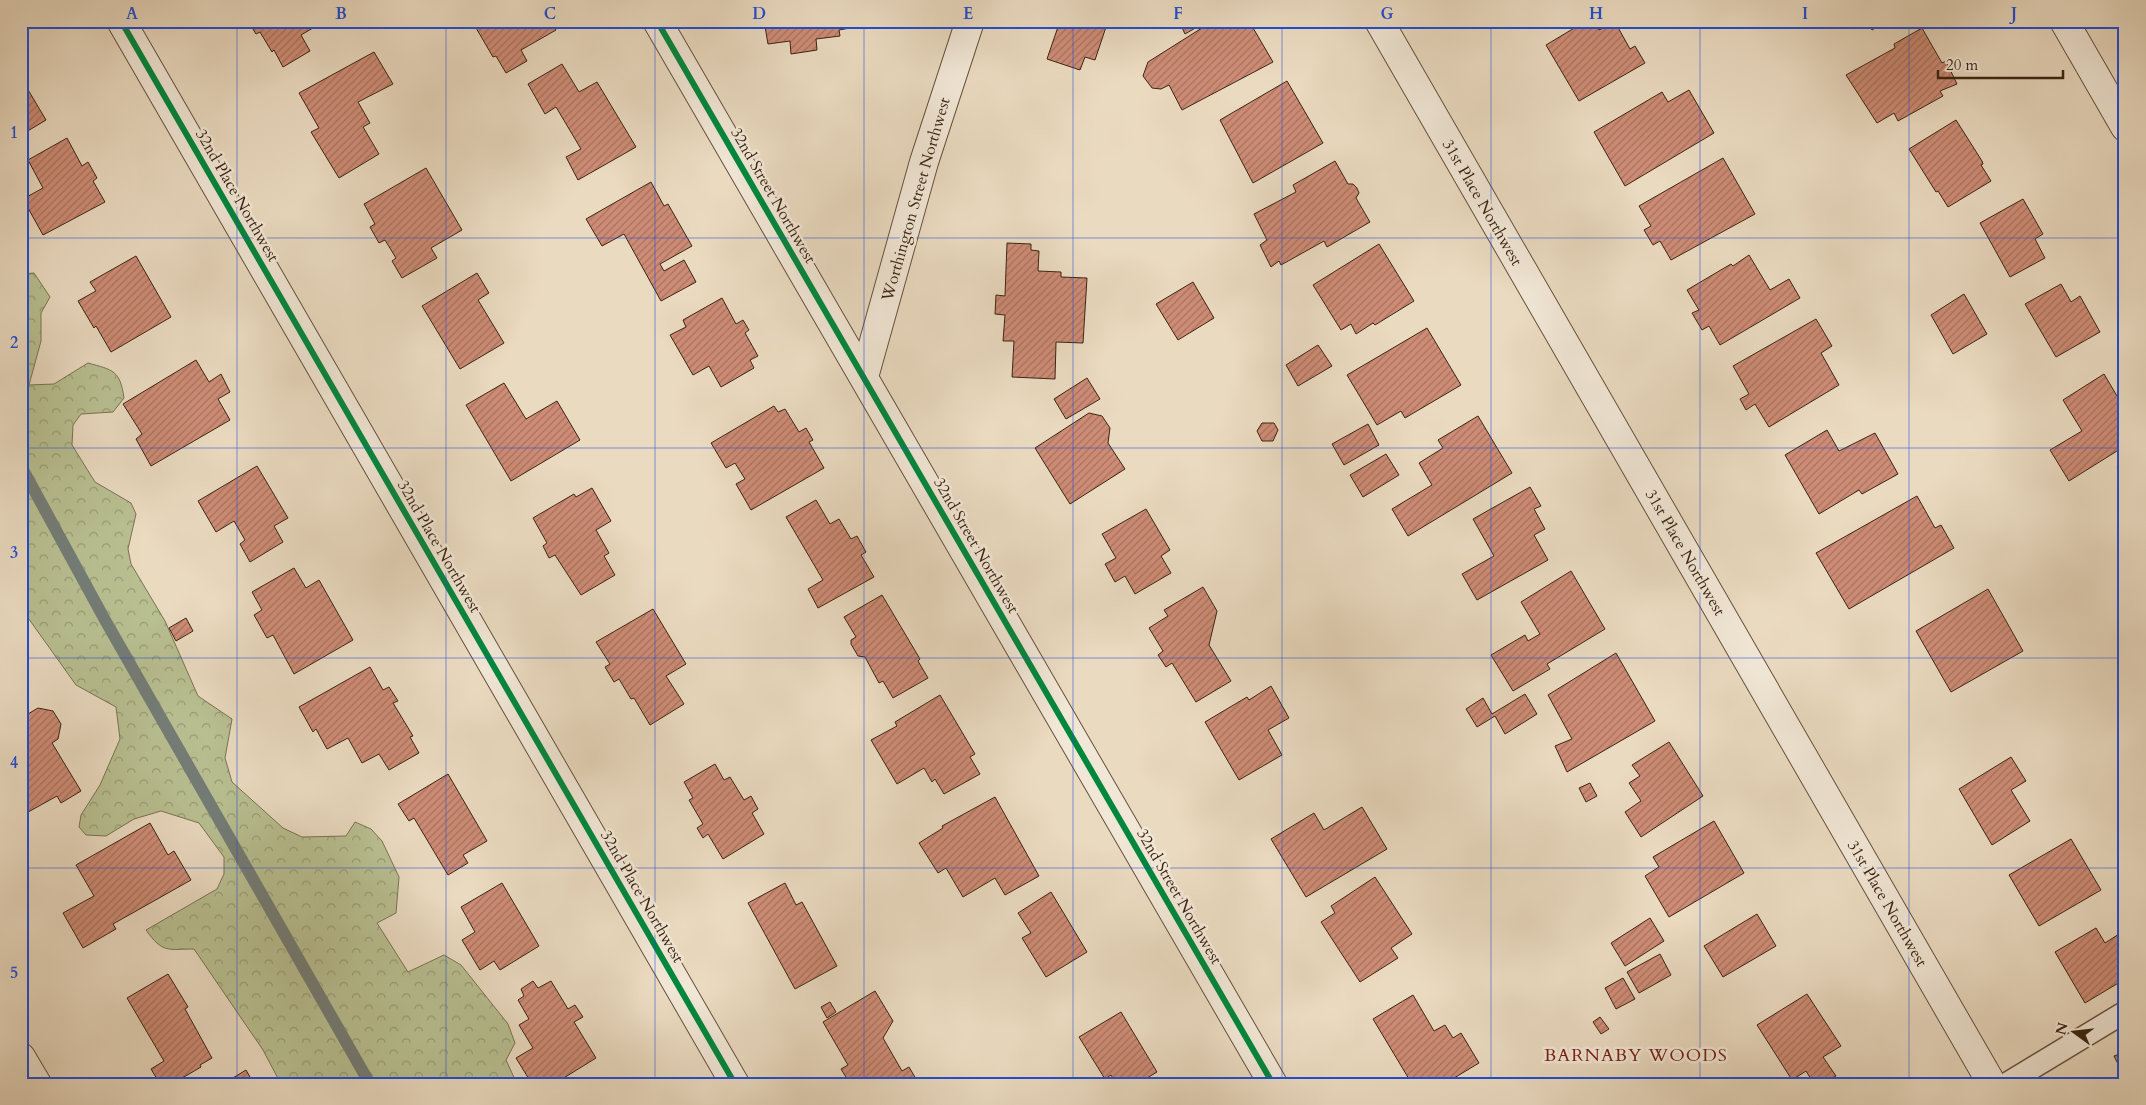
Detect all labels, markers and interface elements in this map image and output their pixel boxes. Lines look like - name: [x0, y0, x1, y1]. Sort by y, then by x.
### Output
- text: A: [126, 3, 138, 25]
- text: B: [335, 3, 347, 25]
- text: C: [544, 3, 556, 25]
- text: D: [752, 3, 766, 25]
- text: E: [963, 3, 973, 25]
- text: F: [1173, 3, 1183, 25]
- text: G: [1380, 3, 1394, 25]
- text: H: [1589, 3, 1603, 25]
- text: I: [1802, 3, 1808, 25]
- text: J: [2009, 3, 2017, 25]
- scale bar: [1938, 48, 2064, 80]
- text: 20 m: [1946, 55, 1978, 75]
- street label: Worthington Street Northwest: [876, 95, 956, 305]
- text: 1: [10, 122, 18, 144]
- street label: 32nd Street Northwest: [725, 124, 821, 267]
- street label: 32nd Place Northwest: [190, 125, 284, 266]
- street label: 31st Place Northwest: [1437, 135, 1527, 270]
- text: 2: [10, 332, 18, 354]
- street label: 32nd Street Northwest: [928, 474, 1024, 617]
- street label: 32nd Place Northwest: [392, 476, 486, 617]
- street label: 31st Place Northwest: [1640, 485, 1730, 620]
- text: 3: [10, 542, 18, 564]
- text: 4: [10, 752, 18, 774]
- street label: 32nd Street Northwest: [1131, 825, 1227, 968]
- street label: 32nd Place Northwest: [595, 826, 689, 967]
- street label: 31st Place Northwest: [1842, 836, 1932, 971]
- text: 5: [10, 962, 18, 984]
- north arrow: [2048, 1008, 2098, 1058]
- text: N: [2051, 1020, 2073, 1037]
- district label: BARNABY WOODS: [1544, 1043, 1728, 1068]

